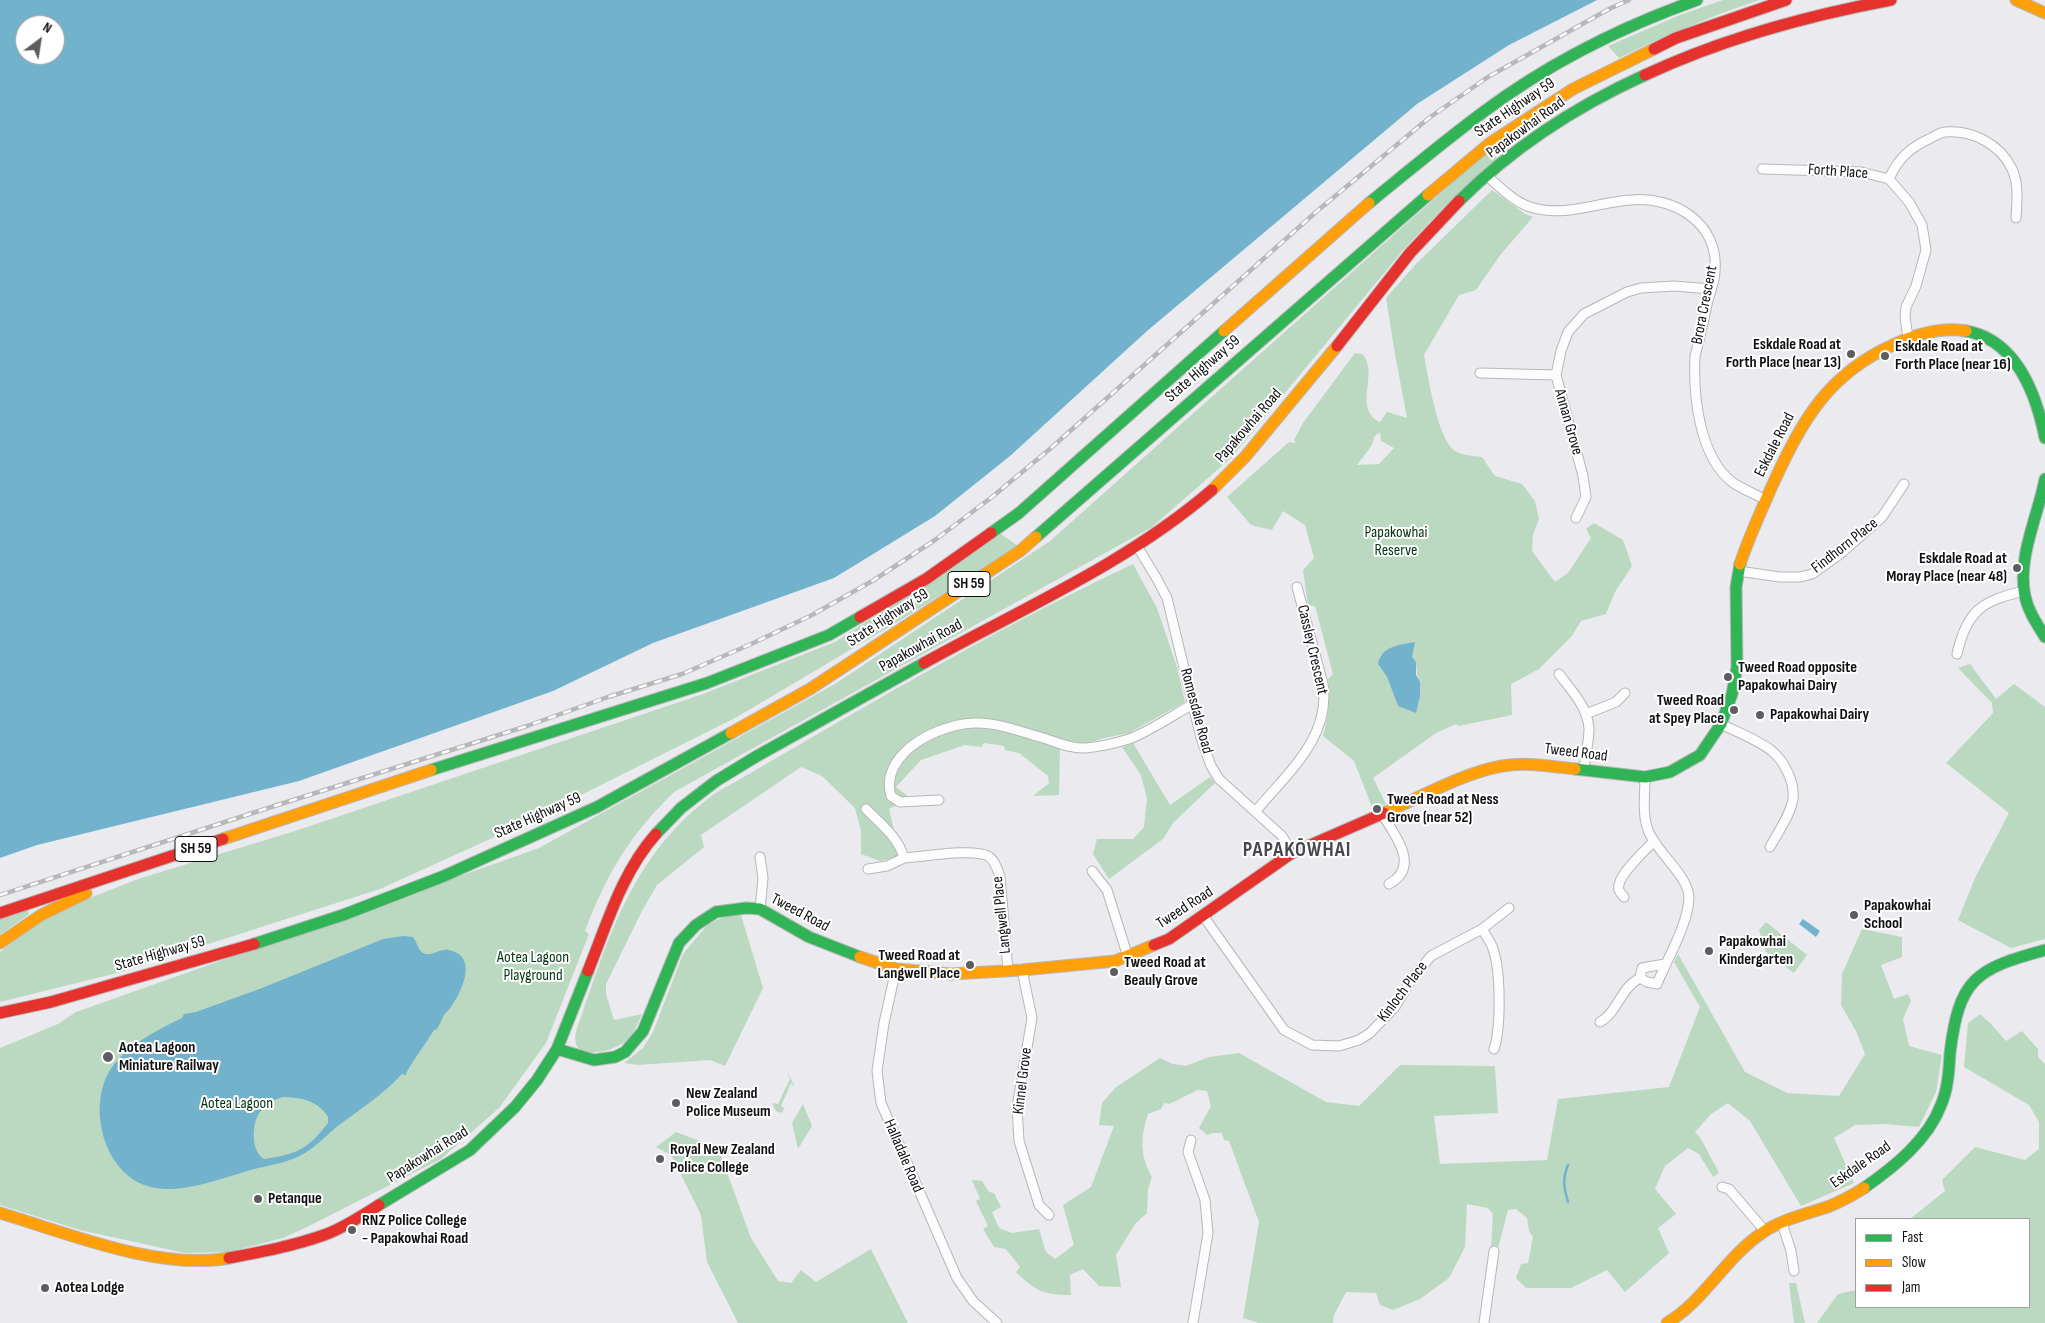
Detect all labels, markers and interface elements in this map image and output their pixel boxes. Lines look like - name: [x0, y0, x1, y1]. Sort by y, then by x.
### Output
- north arrow: [15, 15, 65, 65]
- text: N: [40, 18, 55, 37]
- street label: State Highway 59: [1471, 74, 1559, 142]
- street label: Papakowhai Road: [1483, 93, 1569, 163]
- street label: Forth Place: [1807, 160, 1869, 184]
- street label: Brora Crescent: [1688, 264, 1722, 346]
- street label: State Highway 59: [1162, 331, 1244, 407]
- place label: Eskdale Road at Forth Place (near 13): [1726, 335, 1841, 373]
- place label: Eskdale Road at Forth Place (near 16): [1895, 337, 2011, 375]
- marker: Eskdale Road at Forth Place (near 13): [1845, 348, 1857, 360]
- marker: Eskdale Road at Forth Place (near 16): [1879, 350, 1891, 362]
- street label: Papakowhai Road: [1212, 385, 1286, 467]
- street label: Annan Grove: [1549, 387, 1587, 457]
- street label: Eskdale Road: [1751, 410, 1799, 480]
- street label: Findhorn Place: [1808, 514, 1882, 578]
- park label: Papakowhai Reserve: [1365, 523, 1427, 561]
- place label: Eskdale Road at Moray Place (near 48): [1886, 549, 2007, 587]
- marker: Eskdale Road at Moray Place (near 48): [2011, 562, 2023, 574]
- road number: SH 59: [948, 572, 990, 596]
- street label: State Highway 59: [844, 585, 932, 651]
- street label: Cassley Crescent: [1292, 603, 1332, 697]
- street label: Papakowhai Road: [876, 615, 966, 677]
- place label: Tweed Road opposite Papakowhai Dairy: [1738, 658, 1857, 696]
- street label: Romesdale Road: [1175, 666, 1217, 756]
- marker: Tweed Road opposite Papakowhai Dairy: [1722, 671, 1734, 683]
- place label: Tweed Road at Spey Place: [1649, 691, 1724, 729]
- marker: Tweed Road at Spey Place: [1728, 704, 1740, 716]
- place label: Papakowhai Dairy: [1770, 705, 1869, 725]
- marker: Papakowhai Dairy: [1754, 709, 1766, 721]
- street label: Tweed Road: [1543, 740, 1609, 766]
- street label: State Highway 59: [492, 788, 584, 844]
- place label: Tweed Road at Ness Grove (near 52): [1387, 790, 1499, 828]
- marker: Tweed Road at Ness Grove (near 52): [1371, 803, 1383, 815]
- road number: SH 59: [175, 836, 217, 862]
- district label: PAPAKŌWHAI: [1241, 838, 1353, 864]
- street label: Langwell Place: [988, 875, 1016, 955]
- street label: Tweed Road: [1153, 883, 1217, 933]
- street label: Tweed Road: [767, 890, 833, 936]
- place label: Papakowhai School: [1864, 896, 1931, 934]
- marker: Papakowhai School: [1848, 909, 1860, 921]
- street label: State Highway 59: [113, 932, 207, 976]
- place label: Papakowhai Kindergarten: [1719, 932, 1793, 970]
- marker: Papakowhai Kindergarten: [1703, 945, 1715, 957]
- place label: Tweed Road at Langwell Place: [877, 946, 960, 984]
- park label: Aotea Lagoon Playground: [497, 948, 569, 986]
- place label: Tweed Road at Beauly Grove: [1124, 953, 1206, 991]
- street label: Kinloch Place: [1374, 958, 1432, 1026]
- marker: Tweed Road at Langwell Place: [964, 959, 976, 971]
- marker: Tweed Road at Beauly Grove: [1108, 966, 1120, 978]
- place label: Aotea Lagoon Miniature Railway: [119, 1038, 219, 1076]
- street label: Kinnel Grove: [1009, 1046, 1037, 1116]
- marker: Aotea Lagoon Miniature Railway: [101, 1050, 115, 1064]
- place label: New Zealand Police Museum: [686, 1084, 771, 1122]
- park label: Aotea Lagoon: [201, 1094, 273, 1114]
- marker: New Zealand Police Museum: [670, 1097, 682, 1109]
- street label: Halladale Road: [879, 1116, 927, 1196]
- street label: Papakowhai Road: [384, 1122, 472, 1188]
- street label: Eskdale Road: [1827, 1137, 1895, 1193]
- place label: Royal New Zealand Police College: [670, 1140, 775, 1178]
- marker: Royal New Zealand Police College: [654, 1153, 666, 1165]
- place label: Petanque: [268, 1189, 322, 1209]
- marker: Petanque: [252, 1193, 264, 1205]
- place label: RNZ Police College - Papakowhai Road: [362, 1211, 468, 1249]
- legend: [1855, 1218, 2030, 1308]
- marker: RNZ Police College - Papakowhai Road: [346, 1224, 358, 1236]
- text: Fast: [1902, 1228, 1923, 1247]
- text: Slow: [1902, 1253, 1926, 1272]
- place label: Aotea Lodge: [55, 1278, 124, 1298]
- text: Jam: [1902, 1278, 1920, 1297]
- marker: Aotea Lodge: [39, 1282, 51, 1294]

